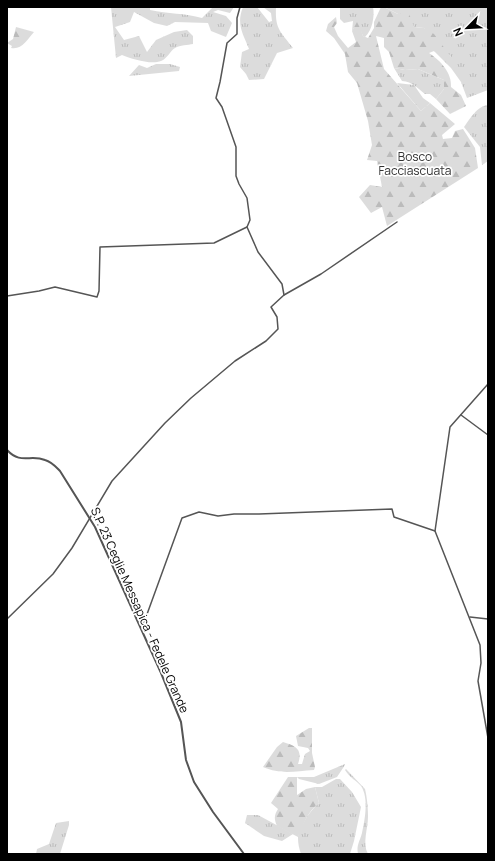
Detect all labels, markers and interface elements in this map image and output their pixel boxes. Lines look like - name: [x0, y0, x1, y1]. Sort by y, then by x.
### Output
- north arrow: [447, 8, 487, 48]
- text: N: [449, 26, 466, 39]
- park label: Bosco Facciascuata: [378, 148, 452, 179]
- street label: S.P. 23 Ceglie Messapica - Fedele Grande: [87, 504, 193, 716]

